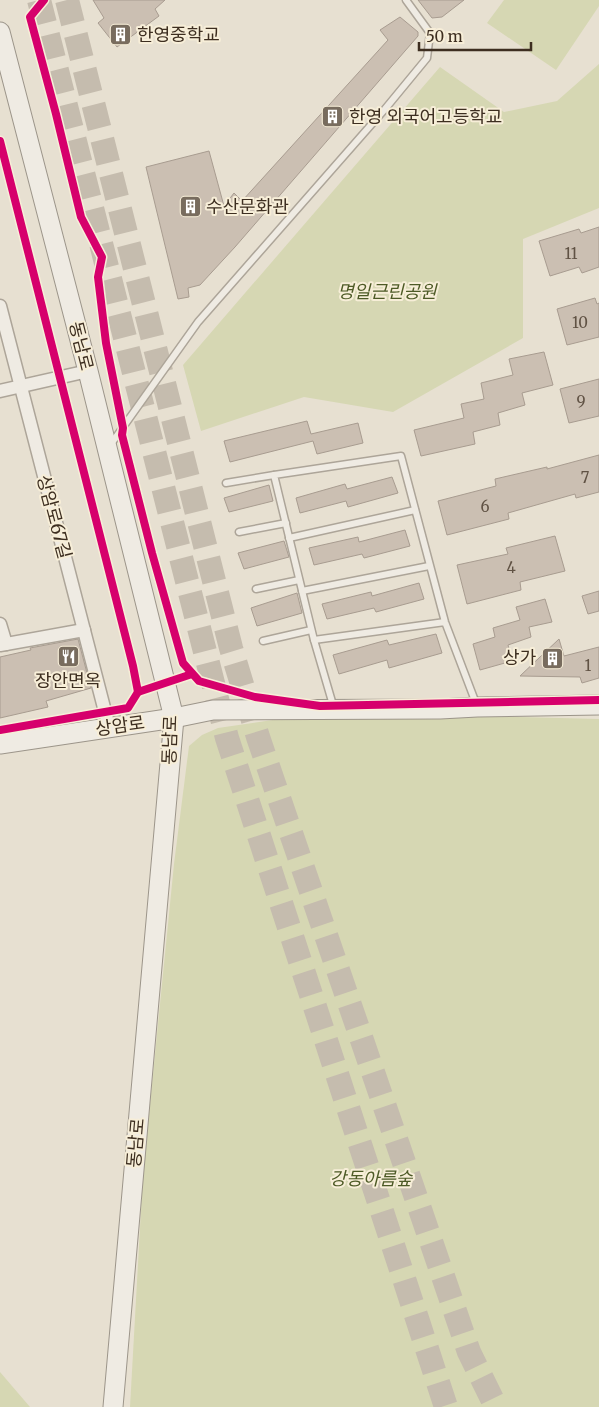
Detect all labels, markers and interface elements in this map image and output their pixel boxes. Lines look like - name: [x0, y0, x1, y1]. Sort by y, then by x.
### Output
- scale bar: [419, 20, 532, 52]
- building icon: 한영중학교: [109, 23, 133, 47]
- place label: 한영중학교: [137, 23, 220, 46]
- text: 50 m: [426, 27, 463, 46]
- building icon: 한영 외국어고등학교: [321, 105, 345, 129]
- place label: 한영 외국어고등학교: [349, 105, 502, 128]
- building icon: 수산문화관: [178, 195, 202, 219]
- place label: 수산문화관: [206, 195, 289, 218]
- house number: 11: [564, 244, 578, 263]
- park label: 명일근린공원: [337, 280, 438, 303]
- house number: 10: [572, 313, 588, 332]
- street label: 동남로: [64, 319, 99, 373]
- house number: 9: [576, 392, 586, 411]
- house number: 7: [581, 468, 590, 487]
- street label: 상암로67길: [32, 472, 77, 561]
- house number: 6: [480, 497, 490, 516]
- house number: 4: [506, 558, 516, 577]
- restaurant icon: 장안면옥: [56, 644, 80, 668]
- place label: 상가: [503, 646, 536, 669]
- building icon: 상가: [540, 646, 564, 670]
- house number: 1: [585, 656, 592, 675]
- place label: 장안면옥: [35, 669, 101, 692]
- street label: 상암로: [94, 711, 146, 740]
- street label: 동남로: [157, 715, 182, 765]
- street label: 동남로: [122, 1117, 149, 1169]
- park label: 강동아름숲: [330, 1167, 414, 1190]

